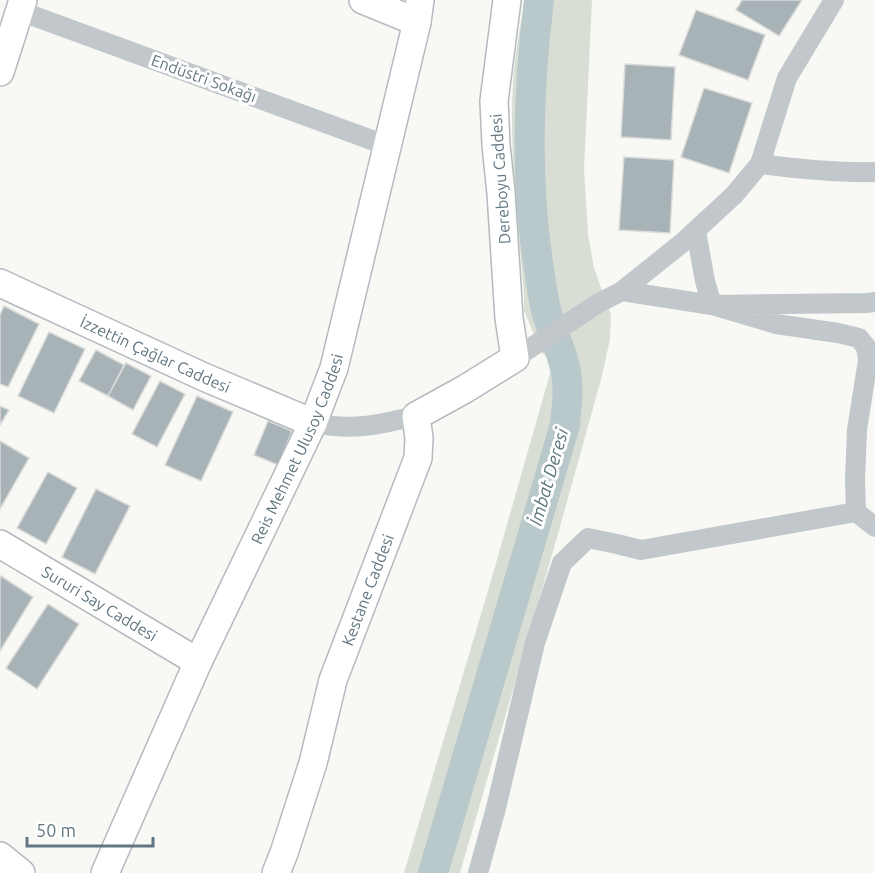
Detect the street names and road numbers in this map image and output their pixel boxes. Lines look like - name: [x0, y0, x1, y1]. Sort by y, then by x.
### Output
- street label: Endüstri Sokağı: [149, 51, 259, 105]
- street label: Dereboyu Caddesi: [486, 113, 514, 245]
- street label: İzzettin Çağlar Caddesi: [78, 312, 233, 396]
- street label: Reis Mehmet Ulusoy Caddesi: [247, 352, 346, 547]
- street label: Kestane Caddesi: [338, 532, 397, 648]
- street label: Sururi Say Caddesi: [39, 562, 160, 645]

